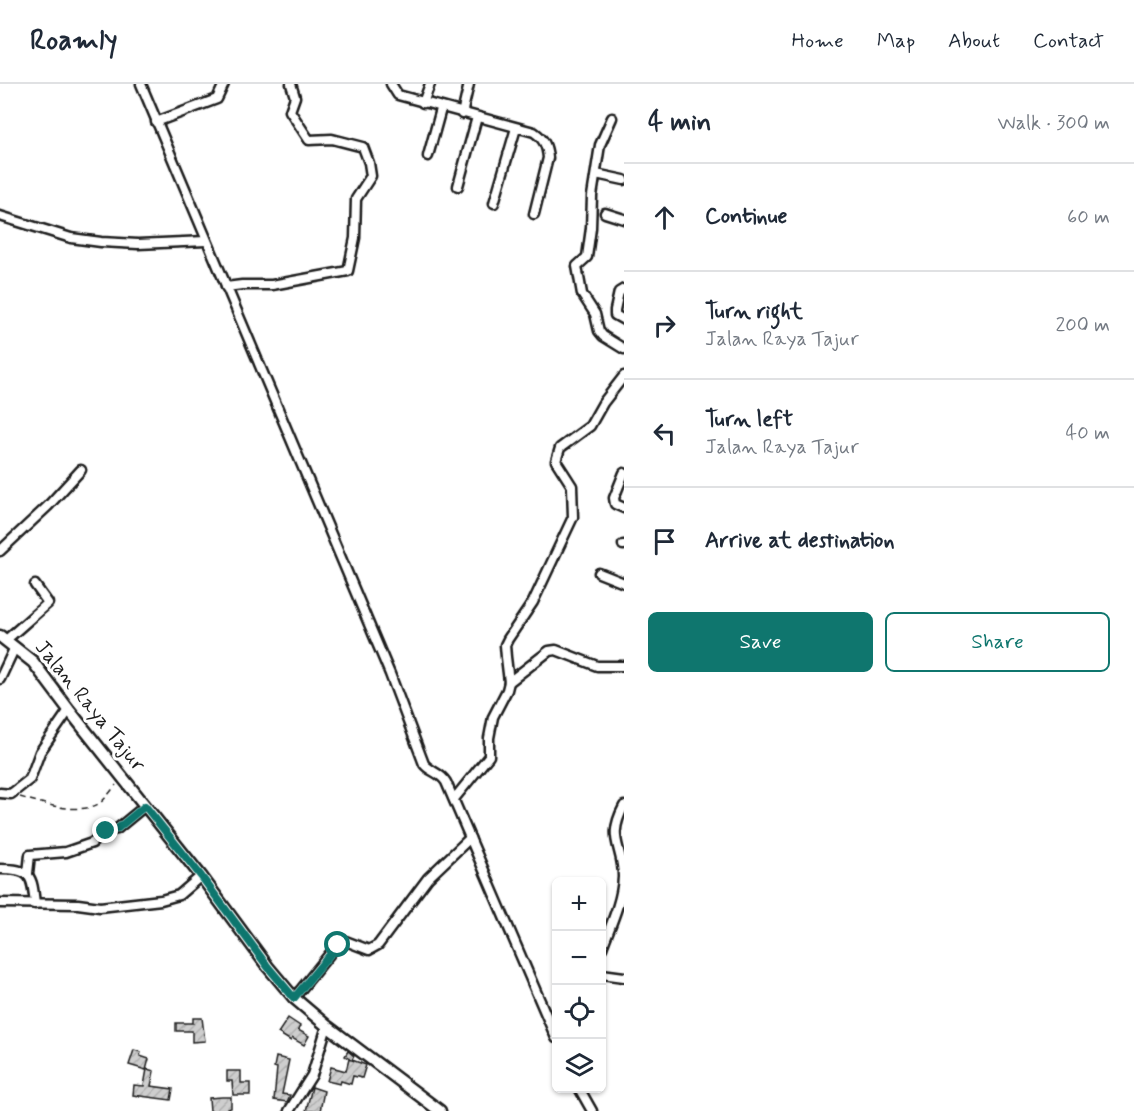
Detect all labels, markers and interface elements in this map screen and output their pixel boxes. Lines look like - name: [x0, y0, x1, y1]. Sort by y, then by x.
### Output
- text: Roamly: [30, 23, 118, 60]
- text: Home: [792, 27, 844, 55]
- text: Map: [877, 27, 915, 55]
- text: About: [948, 27, 1000, 55]
- text: Contact: [1033, 27, 1104, 55]
- text: 4 min: [648, 106, 711, 140]
- text: Walk · 300 m: [998, 110, 1110, 137]
- icon: ahead: [648, 201, 681, 234]
- text: Continue: [705, 203, 787, 231]
- text: 60 m: [1067, 204, 1110, 231]
- text: Turn right: [705, 298, 803, 326]
- icon: right: [648, 309, 681, 342]
- text: 200 m: [1055, 312, 1110, 339]
- text: Jalan Raya Tajur: [705, 326, 859, 353]
- text: Turn left: [705, 406, 793, 434]
- icon: left: [648, 417, 681, 450]
- text: 40 m: [1066, 420, 1110, 447]
- text: Jalan Raya Tajur: [705, 434, 859, 461]
- icon: arrive: [648, 525, 681, 558]
- text: Arrive at destination: [705, 527, 895, 555]
- button: Save: [648, 612, 873, 672]
- button: Share: [885, 612, 1110, 672]
- street label: Jalan Raya Tajur: [28, 634, 152, 778]
- route end: [92, 817, 118, 843]
- map controls: [552, 877, 606, 1093]
- button: +: [552, 877, 606, 931]
- route start: [324, 931, 350, 957]
- button: −: [552, 931, 606, 985]
- button: locate: [552, 985, 606, 1039]
- button: layers: [552, 1039, 606, 1093]

